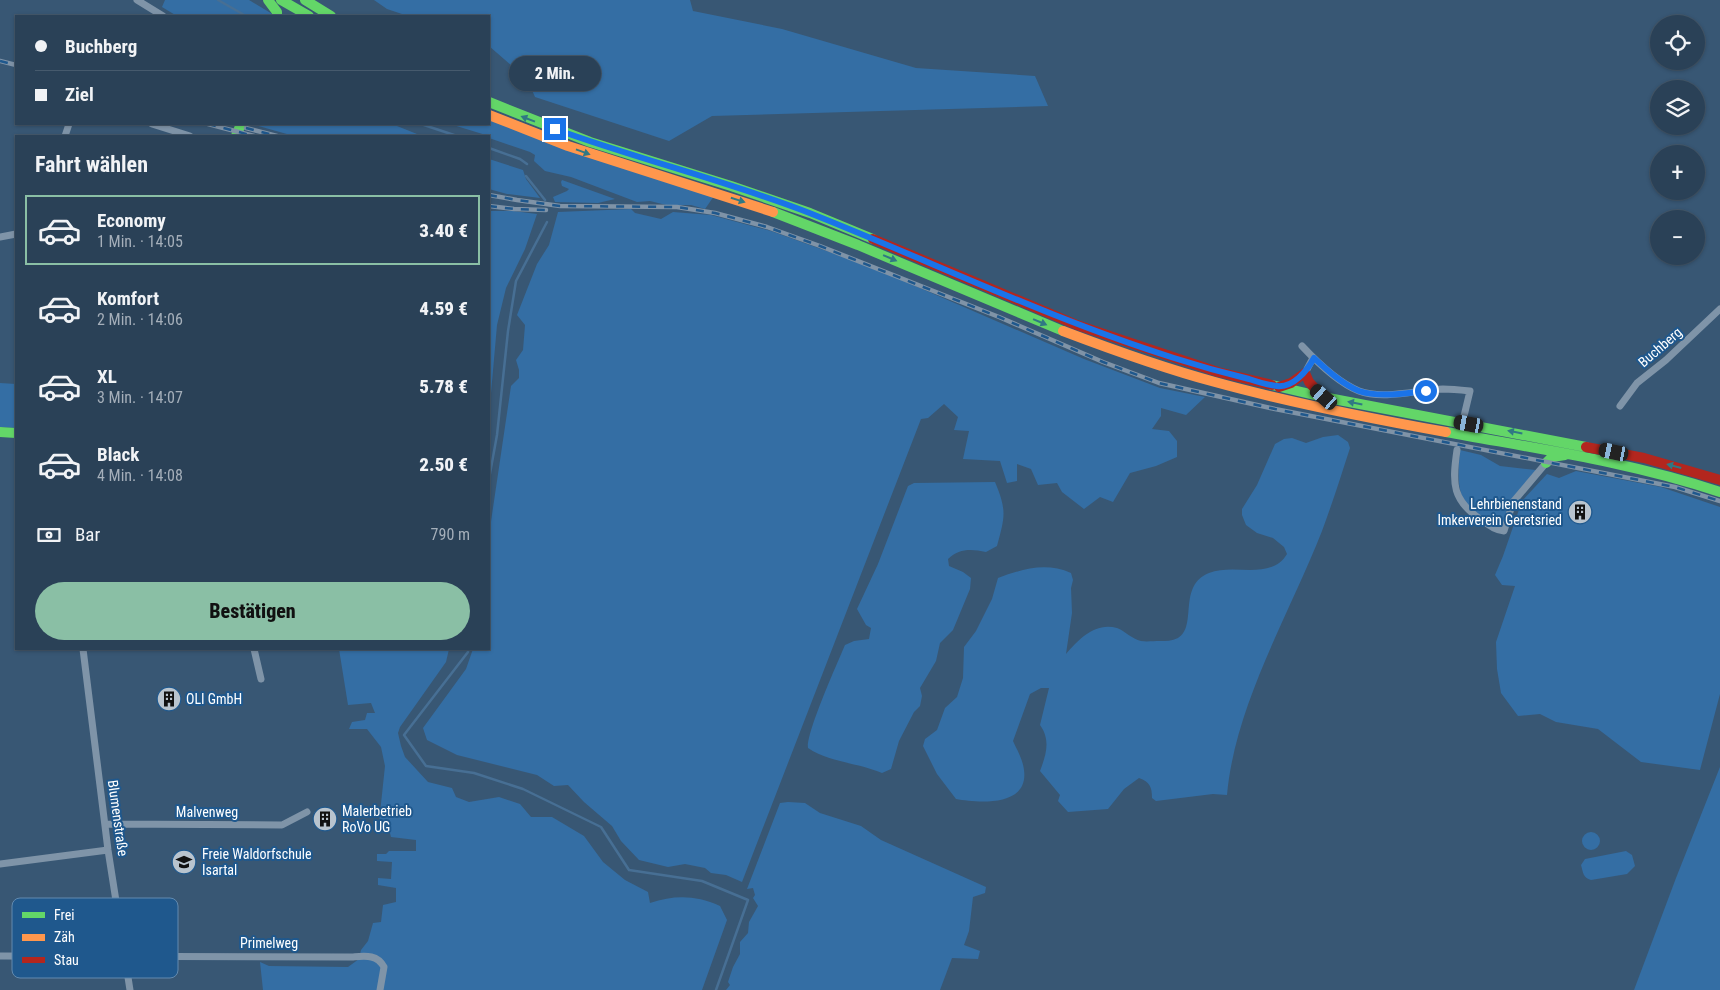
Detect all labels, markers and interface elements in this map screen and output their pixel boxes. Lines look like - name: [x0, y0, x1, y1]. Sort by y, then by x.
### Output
- map controls: [1650, 15, 1705, 265]
- button: locate: [1650, 15, 1705, 70]
- text: Buchberg: [65, 35, 137, 58]
- callout: 2 Min.: [509, 56, 601, 92]
- text: 2 Min.: [535, 64, 575, 83]
- button: layers: [1650, 80, 1705, 135]
- text: Ziel: [65, 83, 94, 106]
- one-way arrow: [520, 115, 535, 122]
- route end: [544, 118, 566, 140]
- button: +: [1650, 145, 1705, 200]
- one-way arrow: [576, 148, 591, 156]
- text: Fahrt wählen: [35, 152, 148, 177]
- one-way arrow: [731, 197, 746, 204]
- icon: car: [37, 208, 82, 253]
- text: Economy: [97, 209, 166, 232]
- button: −: [1650, 210, 1705, 265]
- text: 3.40 €: [419, 219, 468, 242]
- text: 1 Min. · 14:05: [97, 232, 183, 251]
- one-way arrow: [883, 254, 897, 262]
- icon: car: [37, 286, 82, 331]
- text: Komfort: [97, 287, 159, 310]
- text: 4.59 €: [419, 297, 468, 320]
- text: 2 Min. · 14:06: [97, 310, 183, 329]
- one-way arrow: [1033, 318, 1047, 326]
- street label: Buchberg: [1635, 324, 1685, 370]
- icon: car: [37, 364, 82, 409]
- text: XL: [97, 365, 117, 388]
- text: 5.78 €: [419, 375, 468, 398]
- route start: [1415, 380, 1437, 402]
- car: [1307, 381, 1340, 413]
- text: 3 Min. · 14:07: [97, 388, 183, 407]
- one-way arrow: [1346, 398, 1362, 406]
- car: [1452, 414, 1485, 434]
- one-way arrow: [1506, 428, 1522, 436]
- icon: car: [37, 442, 82, 487]
- car: [1597, 442, 1630, 462]
- text: Black: [97, 443, 139, 466]
- text: 2.50 €: [419, 453, 468, 476]
- one-way arrow: [1666, 461, 1681, 469]
- text: 4 Min. · 14:08: [97, 466, 183, 485]
- place label: Lehrbienenstand Imkerverein Geretsried: [1437, 496, 1562, 528]
- building icon: Lehrbienenstand Imkerverein Geretsried: [1567, 499, 1593, 525]
- icon: cash: [35, 521, 63, 549]
- text: Bar: [75, 523, 100, 546]
- text: 790 m: [431, 525, 470, 544]
- button: Bestätigen: [35, 582, 470, 640]
- building icon: OLI GmbH: [156, 686, 182, 712]
- place label: OLI GmbH: [186, 691, 242, 707]
- street label: Blumenstraße: [105, 779, 131, 857]
- place label: Malerbetrieb RoVo UG: [342, 803, 412, 835]
- street label: Malvenweg: [176, 804, 238, 820]
- building icon: Malerbetrieb RoVo UG: [312, 806, 338, 832]
- place label: Freie Waldorfschule Isartal: [202, 846, 312, 878]
- school or university icon: Freie Waldorfschule Isartal: [171, 849, 197, 875]
- legend: [12, 898, 178, 978]
- text: Frei: [54, 907, 74, 923]
- text: Zäh: [54, 929, 75, 945]
- street label: Primelweg: [240, 935, 298, 951]
- text: Stau: [54, 952, 79, 968]

